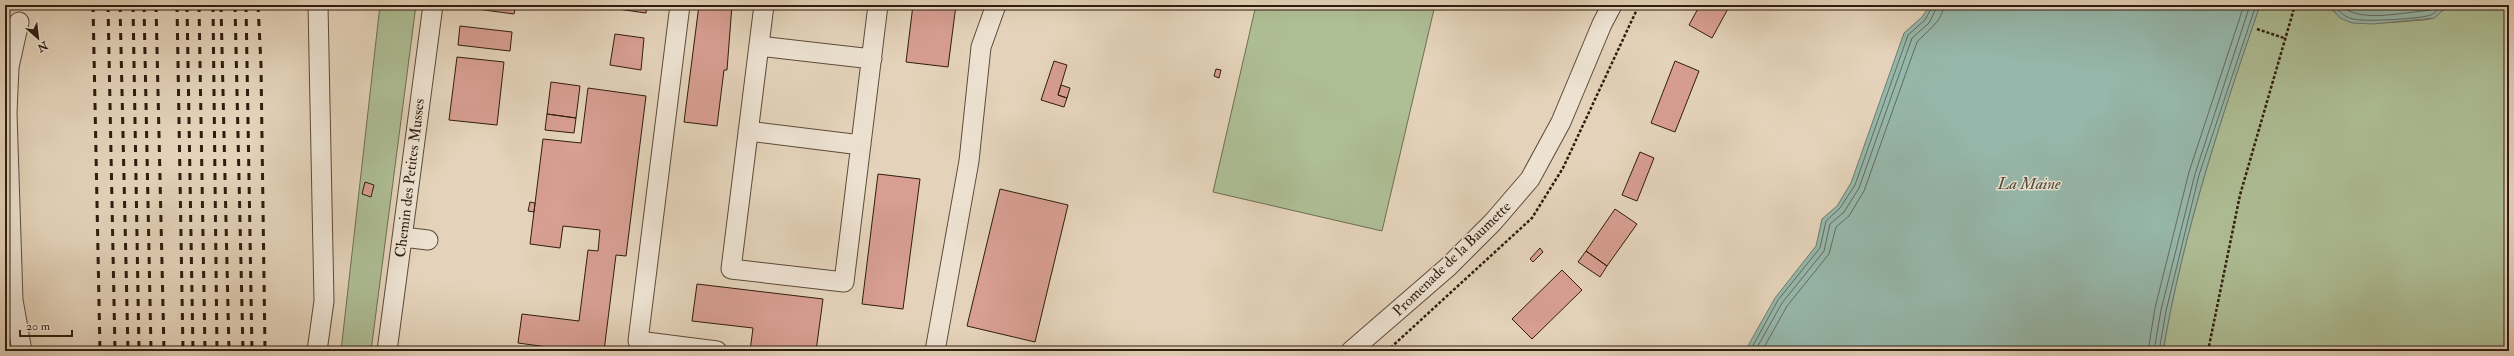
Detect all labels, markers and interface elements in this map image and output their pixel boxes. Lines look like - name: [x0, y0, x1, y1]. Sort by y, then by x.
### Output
- north arrow: [18, 18, 58, 58]
- text: N: [34, 38, 51, 55]
- street label: Chemin des Petites Musses: [391, 97, 429, 259]
- water label: La Maine: [1997, 174, 2061, 194]
- street label: Promenade de la Baumette: [1389, 197, 1515, 321]
- scale bar: [20, 312, 72, 338]
- text: 20 m: [26, 319, 51, 334]

